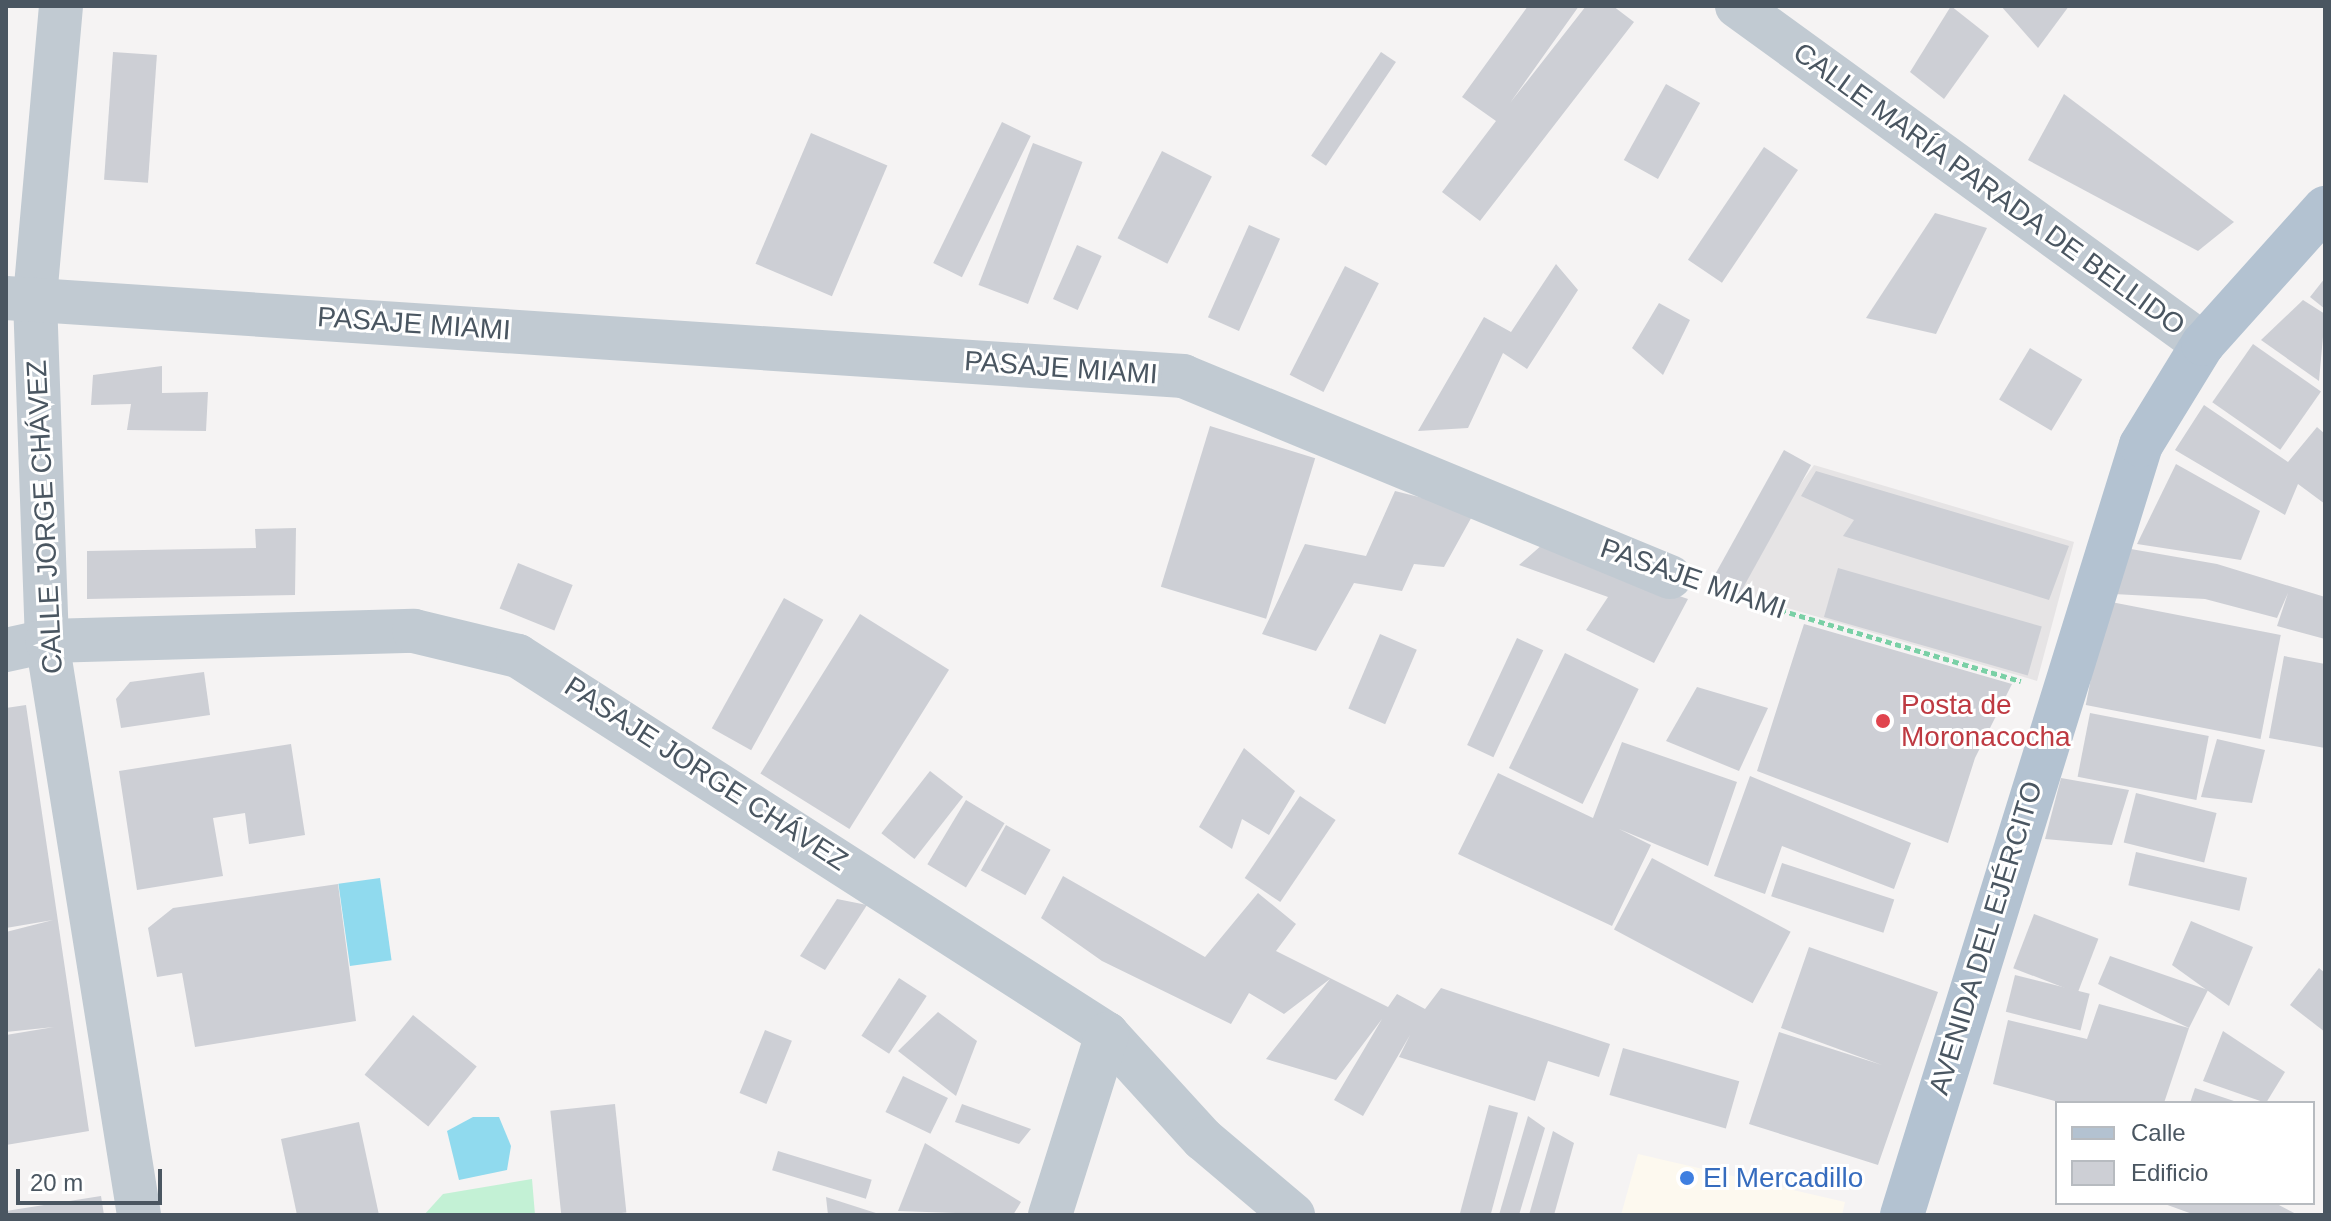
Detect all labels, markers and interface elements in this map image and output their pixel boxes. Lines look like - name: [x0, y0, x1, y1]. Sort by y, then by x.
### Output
- street label: CALLE MARÍA PARADA DE BELLIDO: [1785, 35, 2193, 343]
- street label: PASAJE MIAMI: [316, 300, 512, 348]
- street label: PASAJE MIAMI: [963, 344, 1159, 392]
- street label: CALLE JORGE CHÁVEZ: [20, 359, 70, 675]
- street label: PASAJE MIAMI: [1596, 532, 1790, 626]
- street label: PASAJE JORGE CHÁVEZ: [558, 670, 854, 878]
- place label: Posta de Moronacocha: [1901, 688, 2071, 754]
- marker: Posta de Moronacocha: [1872, 710, 1894, 732]
- street label: AVENIDA DEL EJÉRCITO: [1922, 776, 2050, 1100]
- legend: [2055, 1101, 2315, 1205]
- text: Calle: [2131, 1119, 2186, 1146]
- scale bar: [20, 1153, 166, 1203]
- text: Edificio: [2131, 1159, 2208, 1186]
- place label: El Mercadillo: [1703, 1161, 1863, 1195]
- text: 20 m: [30, 1169, 83, 1196]
- marker: El Mercadillo: [1678, 1169, 1696, 1187]

